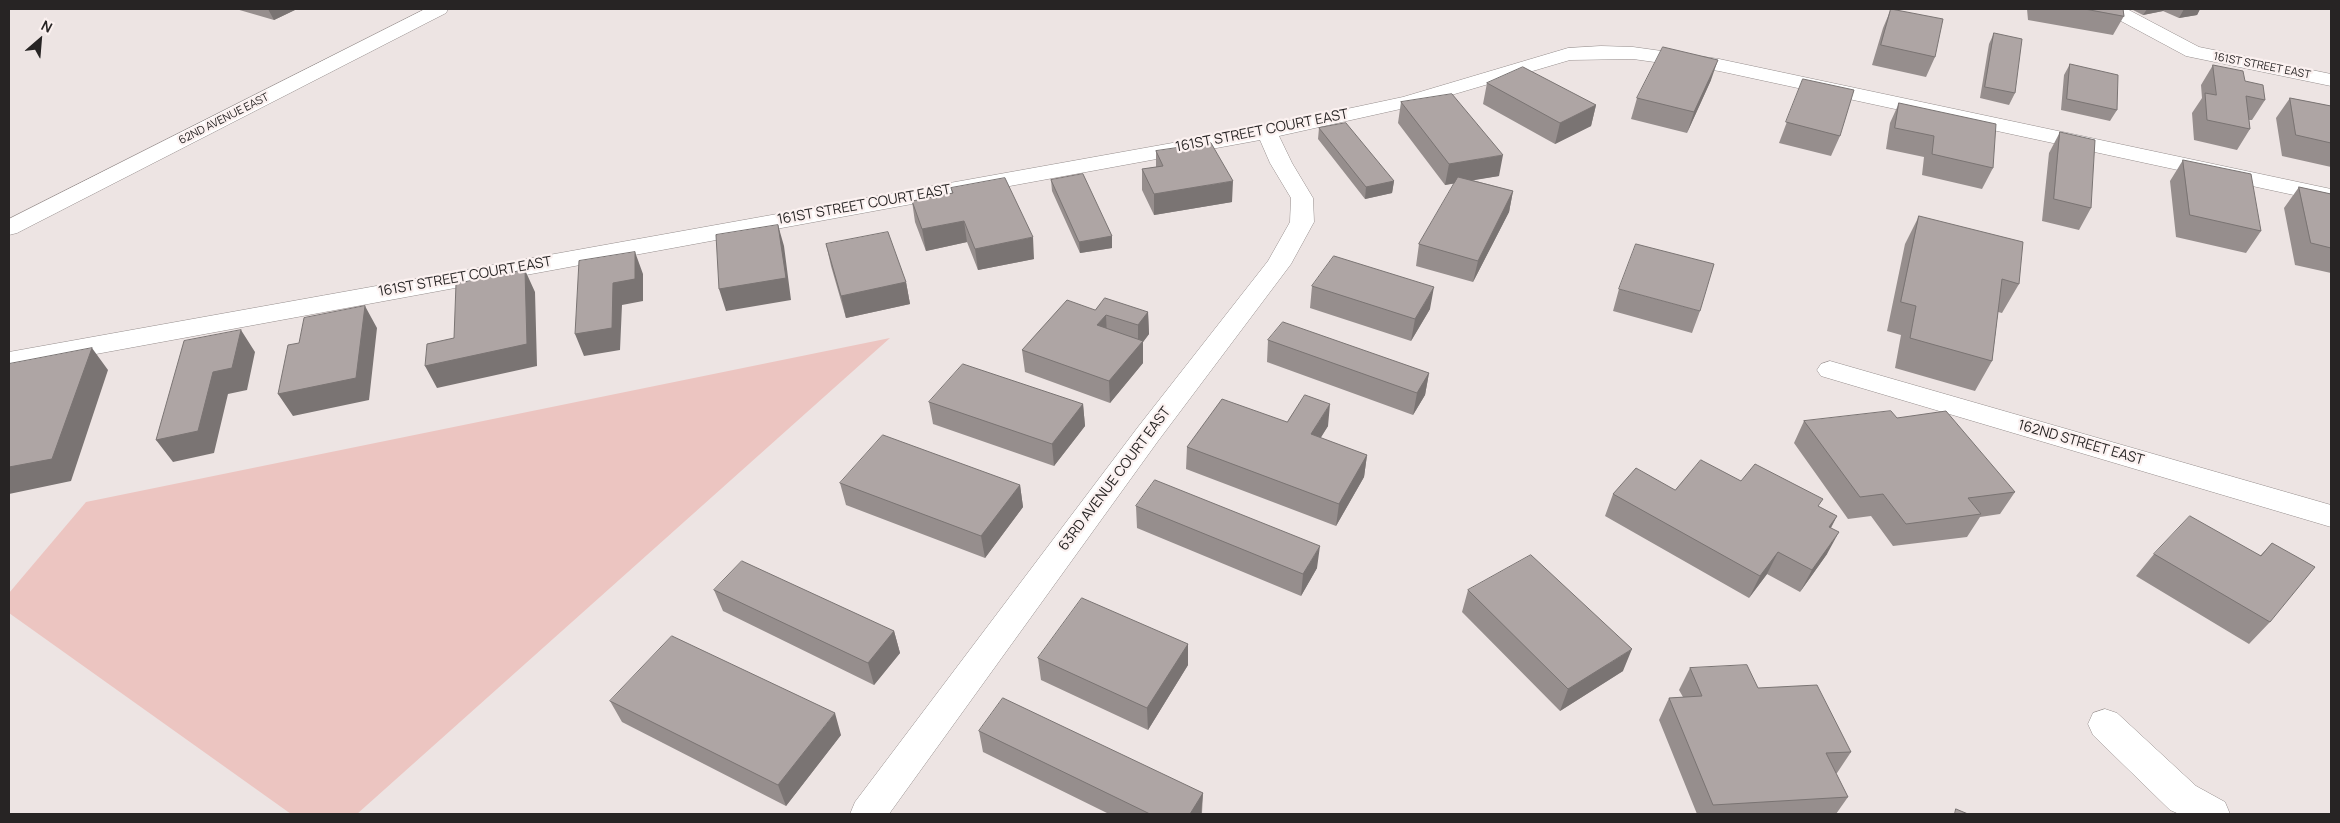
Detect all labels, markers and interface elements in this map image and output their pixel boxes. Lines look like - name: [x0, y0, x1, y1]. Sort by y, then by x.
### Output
- north arrow: [15, 15, 65, 65]
- text: N: [38, 15, 56, 37]
- street label: 161ST STREET EAST: [2212, 50, 2312, 82]
- street label: 62ND AVENUE EAST: [177, 91, 271, 147]
- street label: 161ST STREET COURT EAST: [1174, 106, 1350, 156]
- street label: 161ST STREET COURT EAST: [776, 181, 952, 229]
- street label: 161ST STREET COURT EAST: [377, 253, 553, 301]
- street label: 63RD AVENUE COURT EAST: [1055, 404, 1175, 554]
- street label: 162ND STREET EAST: [2016, 417, 2146, 469]

